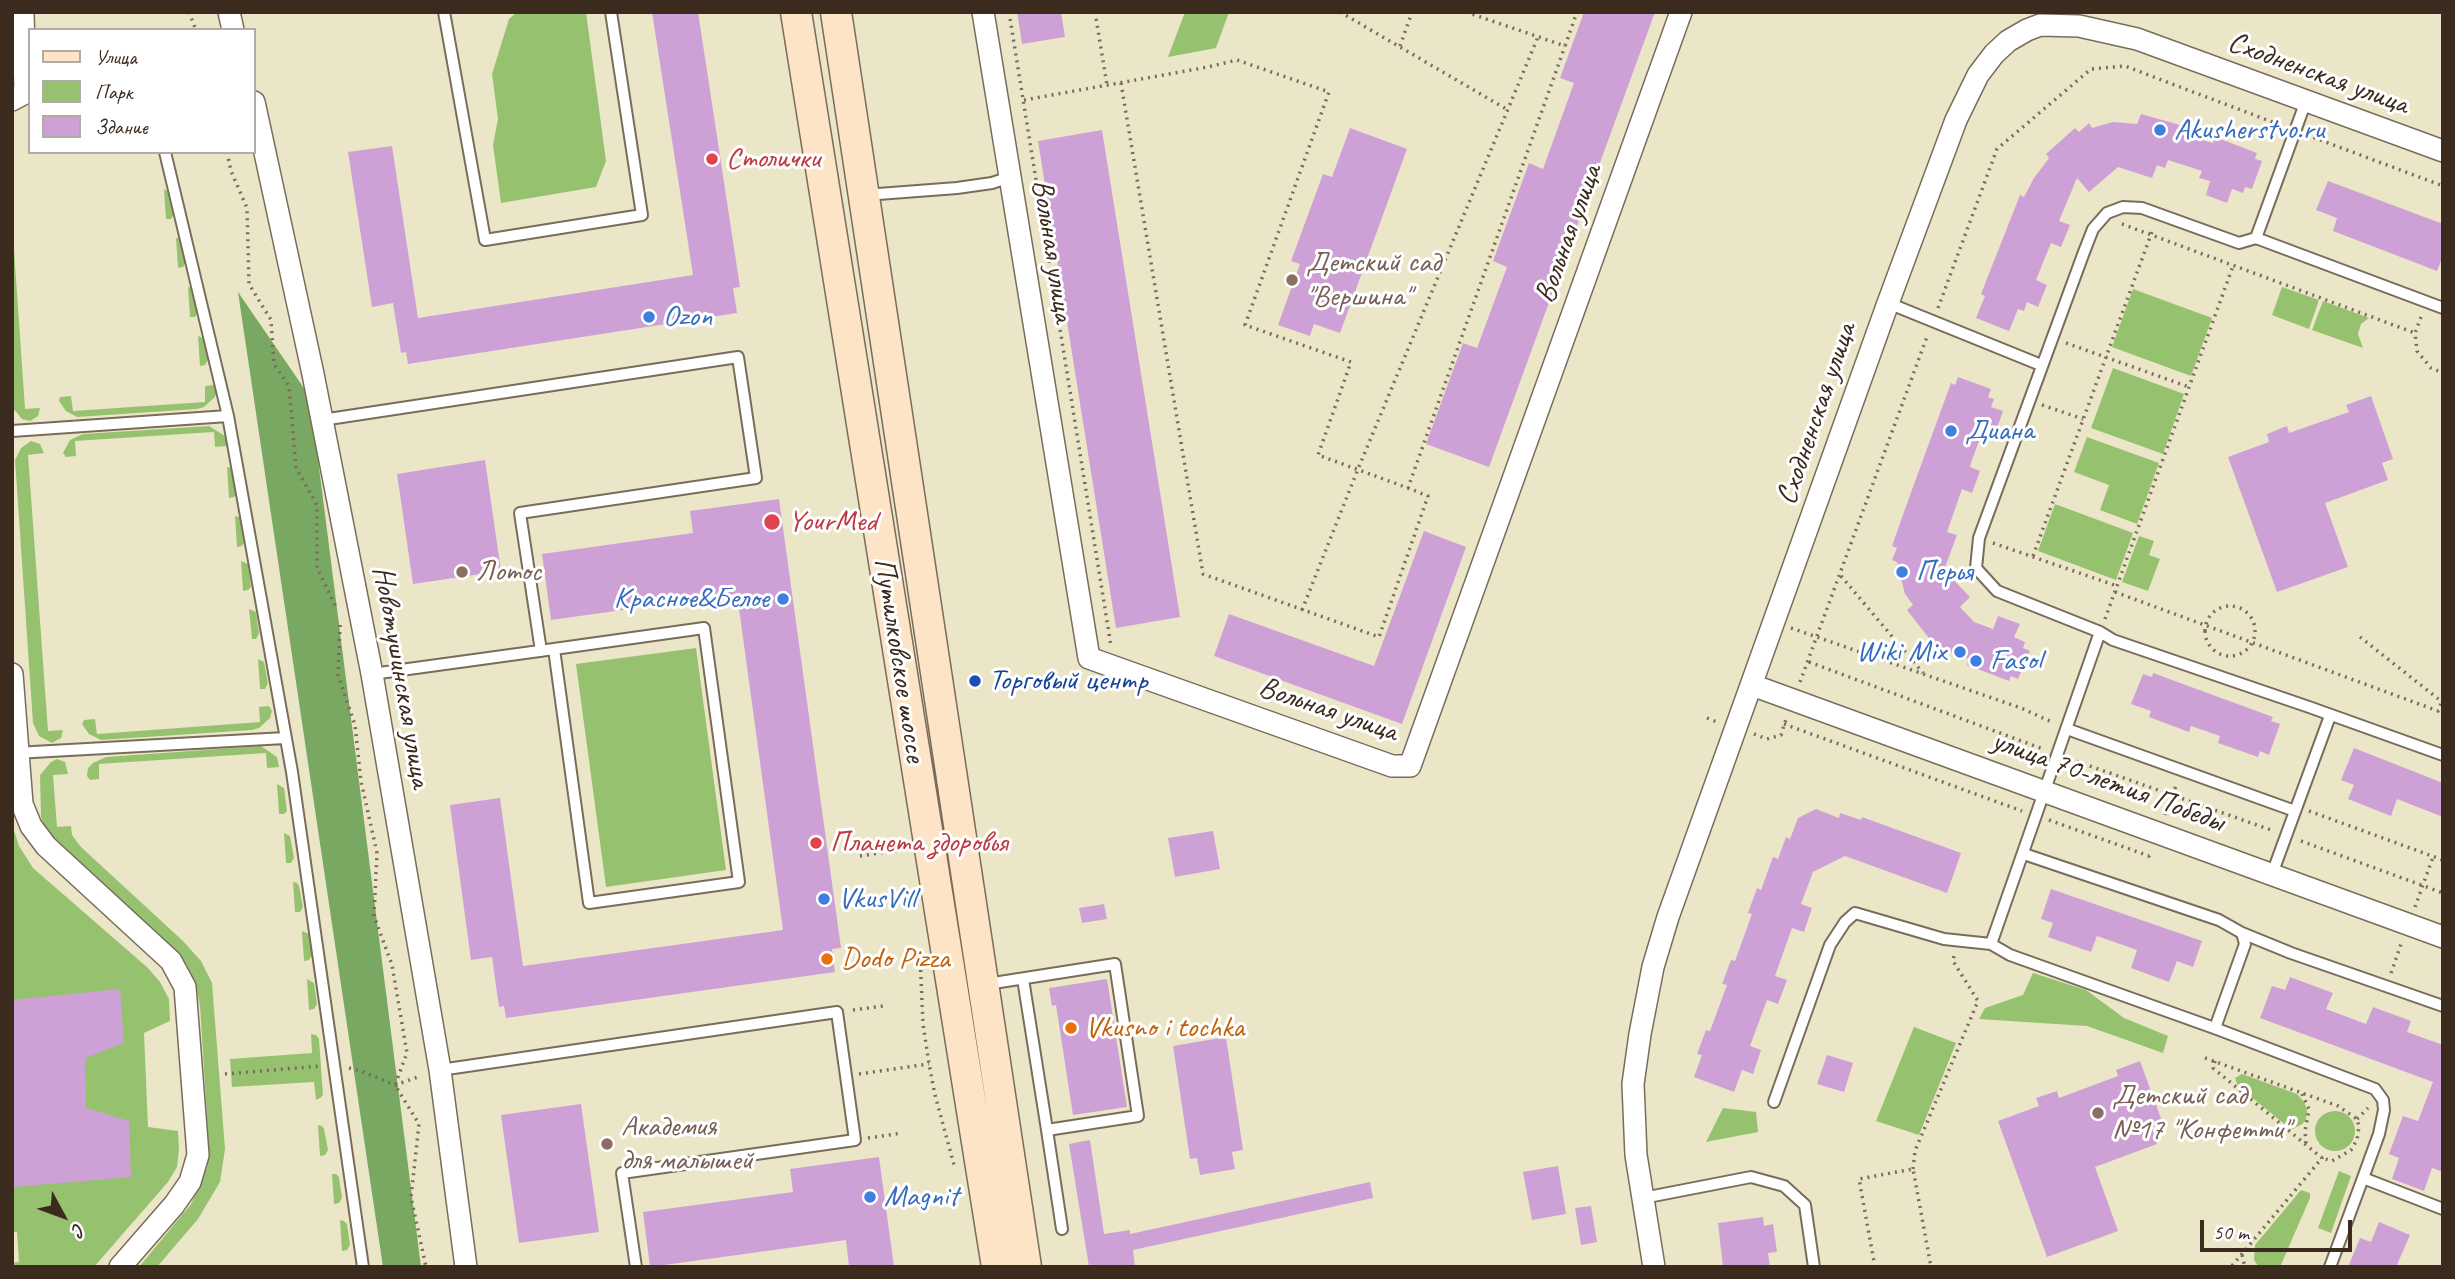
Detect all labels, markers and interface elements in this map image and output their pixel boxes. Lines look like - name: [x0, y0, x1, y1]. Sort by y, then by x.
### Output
- street label: Сходненская улица: [2223, 25, 2413, 123]
- legend: [28, 28, 256, 154]
- text: Улица: [95, 44, 137, 70]
- text: Парк: [95, 79, 132, 105]
- place label: Akusherstvo.ru: [2174, 112, 2324, 148]
- text: Здание: [95, 114, 148, 140]
- marker: Akusherstvo.ru: [2152, 122, 2168, 138]
- place label: Столички: [726, 141, 820, 177]
- marker: Столички: [704, 151, 720, 167]
- street label: Вольная улица: [1527, 160, 1611, 308]
- street label: Вольная улица: [1023, 177, 1081, 325]
- place label: Детский сад "Вершина": [1306, 245, 1441, 316]
- marker: Детский сад "Вершина": [1284, 272, 1300, 288]
- place label: Ozon: [663, 299, 712, 335]
- marker: Ozon: [641, 309, 657, 325]
- street label: Сходненская улица: [1769, 319, 1865, 509]
- place label: Диана: [1965, 413, 2034, 449]
- marker: Диана: [1943, 423, 1959, 439]
- place label: YourMed: [788, 504, 877, 540]
- marker: YourMed: [762, 512, 782, 532]
- place label: Лотос: [476, 554, 541, 590]
- place label: Перья: [1916, 554, 1973, 590]
- street label: Путилковское шоссе: [865, 555, 933, 765]
- street label: Новотушинская улица: [364, 563, 438, 791]
- marker: Лотос: [454, 564, 470, 580]
- marker: Перья: [1894, 564, 1910, 580]
- place label: Красное&Белое: [614, 581, 769, 617]
- marker: Красное&Белое: [775, 591, 791, 607]
- place label: Wiki Mix: [1856, 634, 1946, 670]
- place label: Fasol: [1990, 643, 2042, 679]
- marker: Wiki Mix: [1952, 644, 1968, 660]
- marker: Fasol: [1968, 653, 1984, 669]
- place label: Торговый центр: [989, 663, 1147, 699]
- street label: Вольная улица: [1254, 669, 1402, 751]
- marker: Торговый центр: [967, 673, 983, 689]
- street label: улица 70-летия Победы: [1987, 723, 2229, 841]
- place label: Планета здоровья: [830, 825, 1008, 861]
- marker: Планета здоровья: [808, 835, 824, 851]
- place label: VkusVill: [838, 881, 916, 917]
- marker: VkusVill: [816, 891, 832, 907]
- place label: Dodo Pizza: [841, 941, 950, 977]
- marker: Dodo Pizza: [819, 951, 835, 967]
- place label: Vkusno i tochka: [1085, 1010, 1244, 1046]
- marker: Vkusno i tochka: [1063, 1020, 1079, 1036]
- place label: Детский сад №17 "Конфетти": [2112, 1078, 2290, 1148]
- marker: Детский сад №17 "Конфетти": [2090, 1105, 2106, 1121]
- place label: Академия для малышей: [621, 1109, 753, 1180]
- marker: Академия для малышей: [599, 1136, 615, 1152]
- place label: Magnit: [884, 1179, 958, 1215]
- north arrow: [28, 1181, 98, 1251]
- marker: Magnit: [862, 1189, 878, 1205]
- scale bar: [2203, 1206, 2355, 1250]
- text: С: [67, 1218, 91, 1241]
- text: 50 m: [2213, 1219, 2249, 1245]

